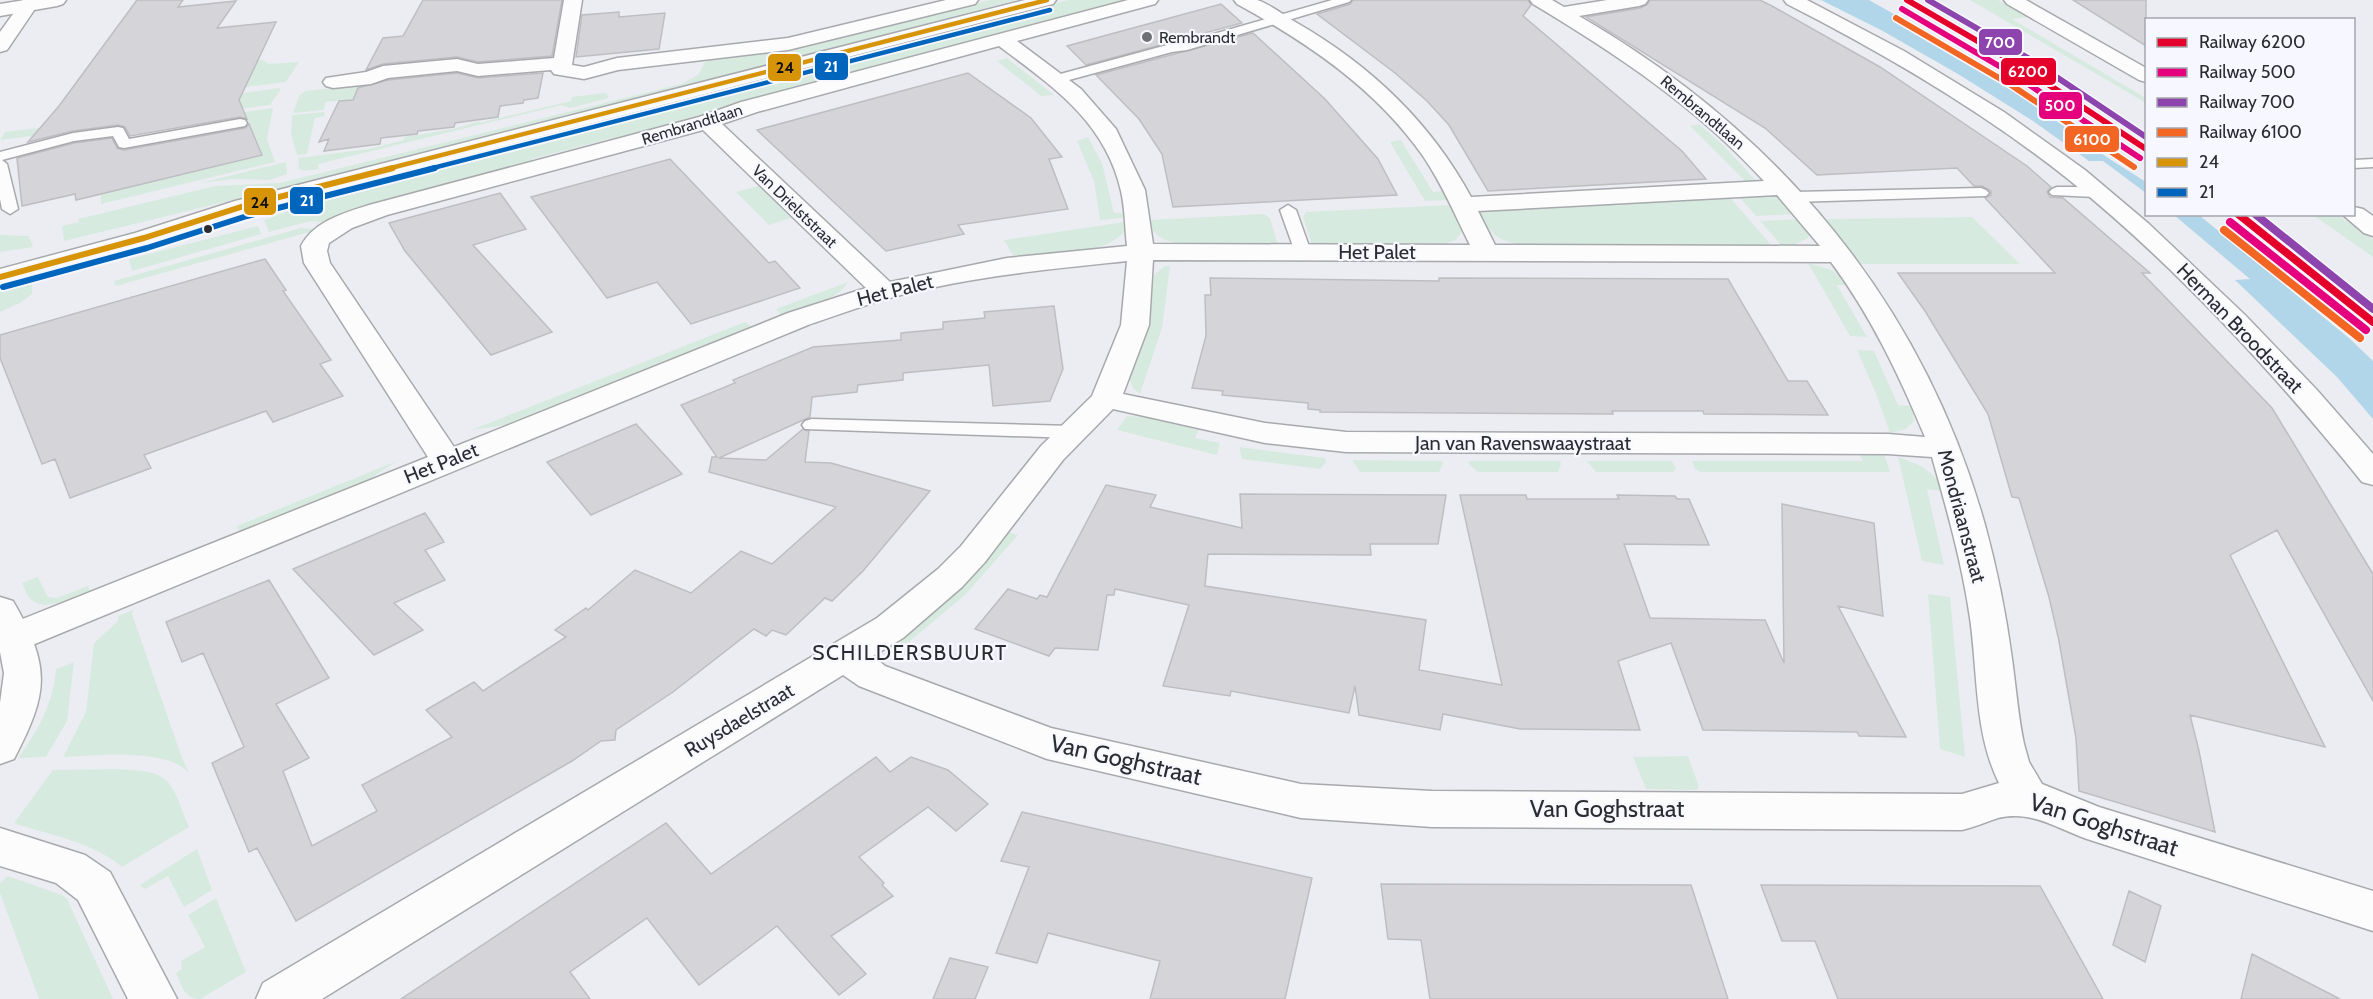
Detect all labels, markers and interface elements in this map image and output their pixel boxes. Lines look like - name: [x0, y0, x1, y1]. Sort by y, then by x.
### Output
- legend: [2145, 18, 2355, 216]
- place label: Rembrandt: [1159, 28, 1236, 47]
- line badge: 700: [1978, 28, 2023, 56]
- marker: Rembrandt: [1140, 30, 1154, 44]
- text: Railway 6200: [2199, 31, 2306, 53]
- text: 700: [1985, 33, 2015, 52]
- line badge: 21: [814, 52, 849, 81]
- line badge: 24: [767, 53, 802, 82]
- text: 21: [824, 57, 838, 76]
- line badge: 6200: [2000, 57, 2057, 86]
- text: 24: [776, 58, 794, 77]
- text: Railway 500: [2199, 61, 2296, 83]
- text: 6200: [2008, 62, 2048, 81]
- street label: Rembrandtlaan: [1657, 72, 1749, 153]
- line badge: 500: [2038, 91, 2083, 120]
- text: Railway 700: [2199, 91, 2295, 113]
- text: 500: [2044, 96, 2076, 115]
- street label: Rembrandtlaan: [639, 100, 745, 149]
- text: Railway 6100: [2199, 121, 2302, 143]
- line badge: 6100: [2064, 125, 2120, 153]
- text: 6100: [2073, 130, 2111, 149]
- text: 24: [2199, 151, 2219, 173]
- street label: Van Drielststraat: [748, 161, 842, 252]
- text: 21: [2199, 181, 2214, 203]
- line badge: 21: [289, 186, 324, 215]
- line badge: 24: [243, 187, 277, 216]
- text: 21: [300, 191, 314, 210]
- text: 24: [251, 193, 269, 212]
- unlabelled marker: [202, 223, 214, 235]
- street label: Het Palet: [1338, 240, 1416, 264]
- street label: Herman Broodstraat: [2172, 258, 2308, 398]
- street label: Het Palet: [854, 269, 936, 311]
- street label: Jan van Ravenswaaystraat: [1414, 431, 1631, 455]
- street label: Het Palet: [400, 437, 482, 489]
- street label: Mondriaanstraat: [1933, 447, 1991, 586]
- district label: SCHILDERSBUURT: [812, 640, 1008, 665]
- street label: Ruysdaelstraat: [680, 678, 798, 762]
- street label: Van Goghstraat: [1048, 728, 1205, 791]
- street label: Van Goghstraat: [2026, 787, 2182, 862]
- street label: Van Goghstraat: [1530, 794, 1684, 823]

